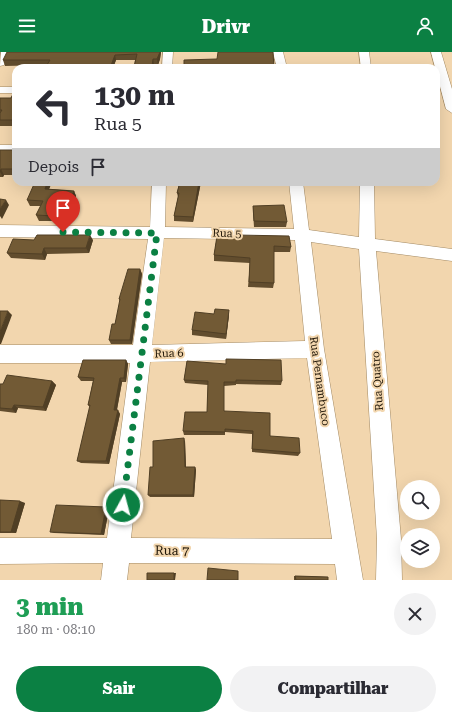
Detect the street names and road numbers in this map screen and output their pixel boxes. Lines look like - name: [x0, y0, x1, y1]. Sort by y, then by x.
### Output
- street label: Rua 5: [212, 226, 242, 241]
- street label: Rua Pernambuco: [307, 335, 332, 427]
- street label: Rua 6: [154, 346, 184, 361]
- street label: Rua Quatro: [369, 350, 386, 411]
- street label: Rua 7: [155, 543, 189, 558]

